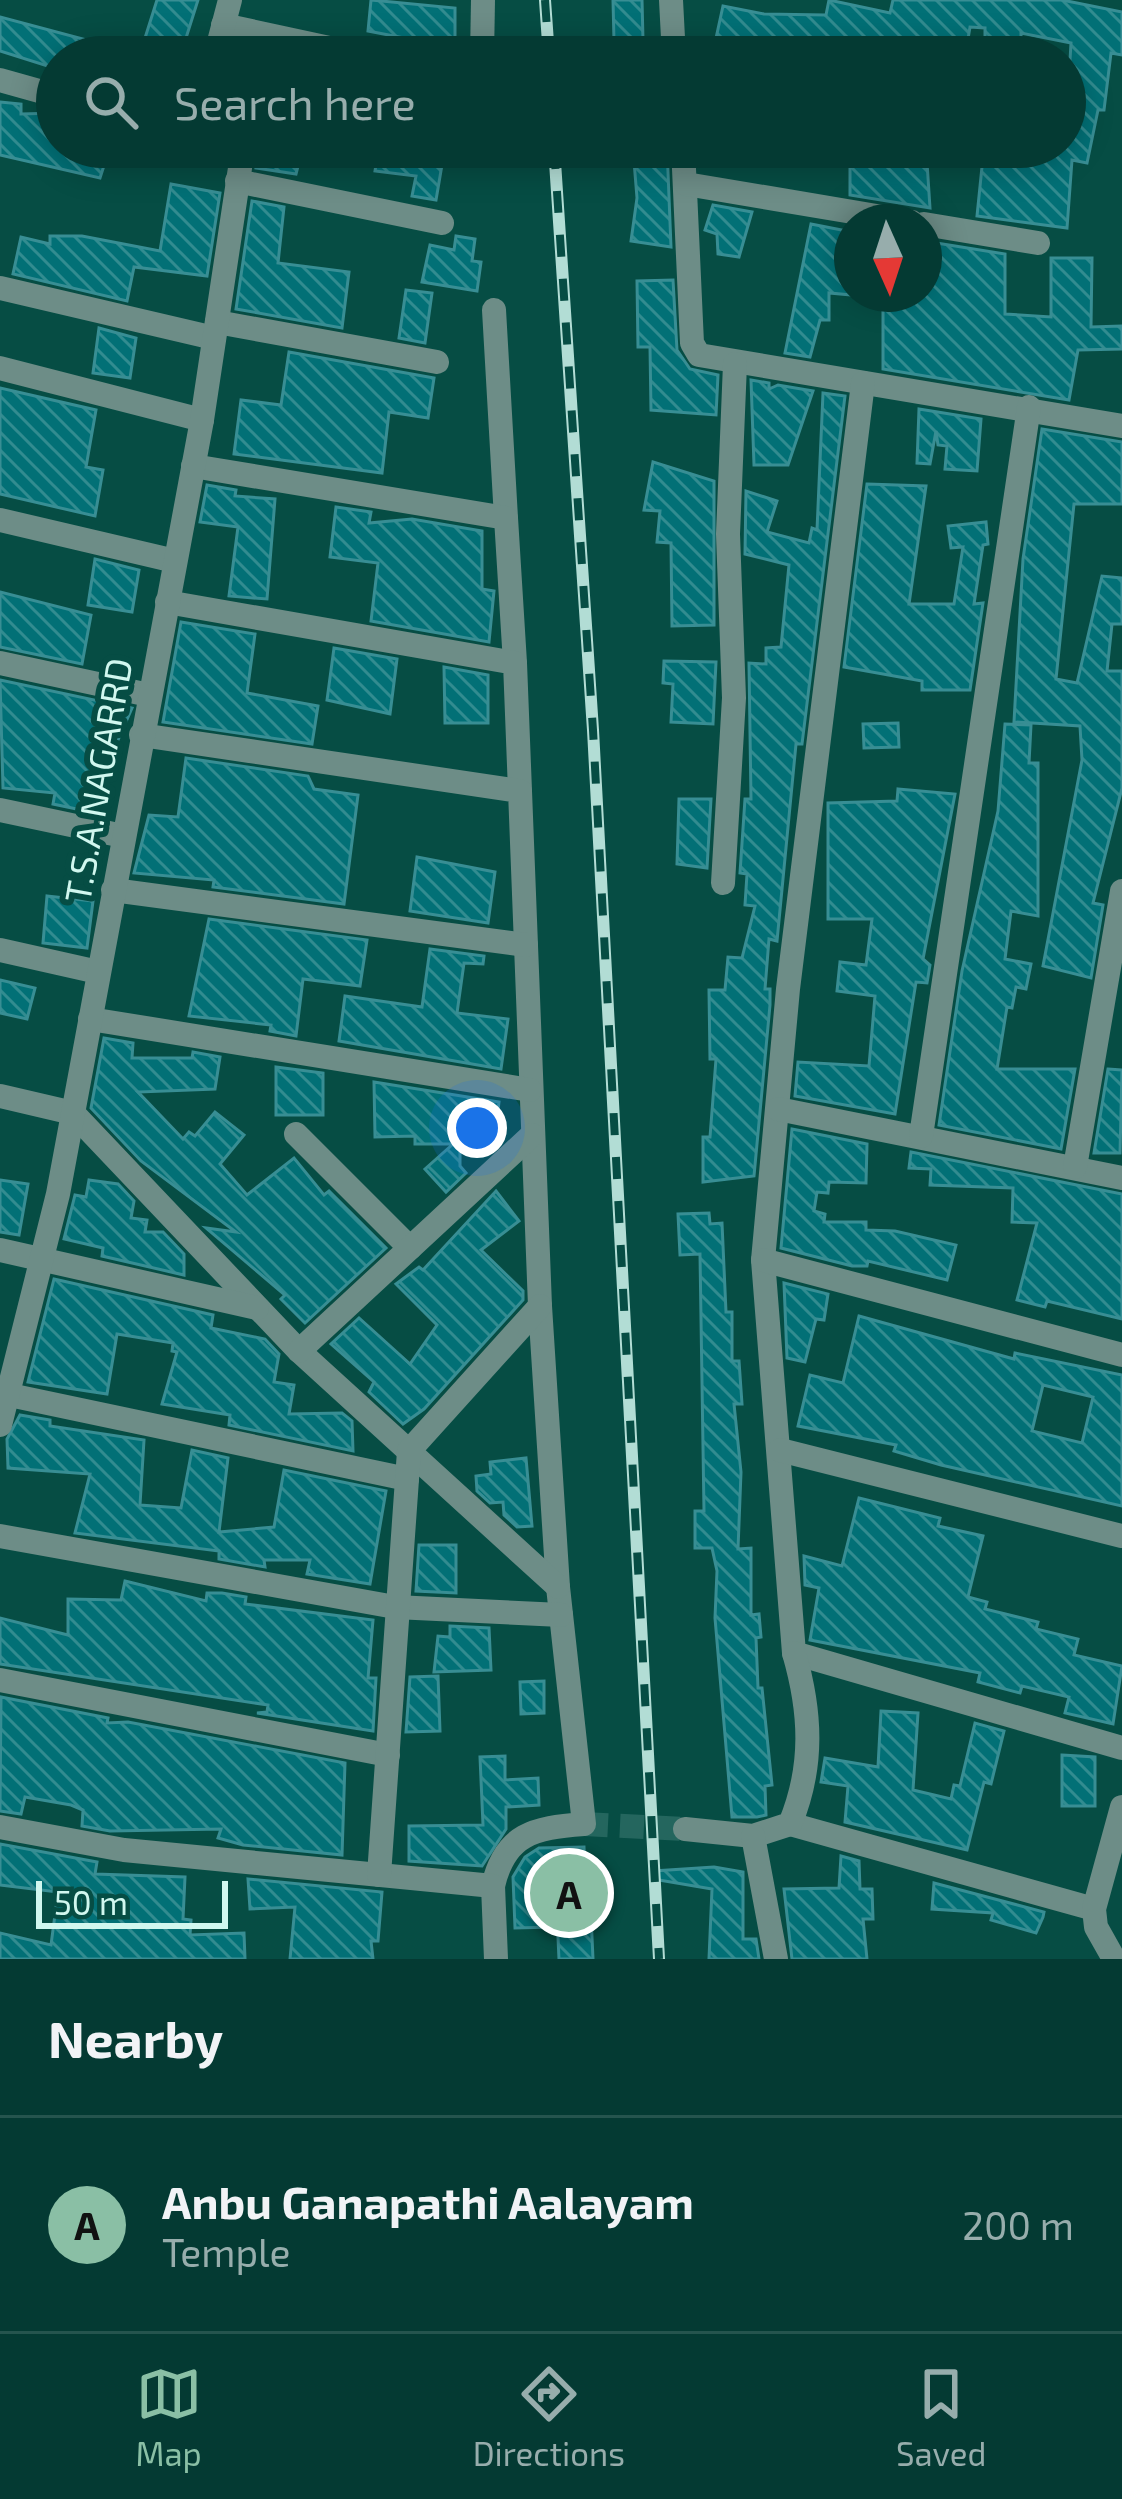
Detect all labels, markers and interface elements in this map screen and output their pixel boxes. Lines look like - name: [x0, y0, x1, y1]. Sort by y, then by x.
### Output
- search box: [36, 36, 1086, 168]
- icon: search: [78, 69, 144, 135]
- text: Search here: [174, 75, 416, 129]
- north arrow: [834, 204, 942, 312]
- street label: T.S.A.NAGARRD: [54, 655, 140, 905]
- your location: [447, 1098, 507, 1158]
- pin: A: [530, 1848, 608, 1938]
- scale bar: [36, 1875, 228, 1928]
- text: 50 m: [54, 1882, 128, 1922]
- text: Nearby: [48, 2007, 223, 2068]
- text: Anbu Ganapathi Aalayam: [162, 2174, 694, 2228]
- text: A: [74, 2201, 100, 2248]
- text: 200 m: [962, 2201, 1074, 2248]
- text: Temple: [162, 2228, 291, 2275]
- tab: Map: [136, 2361, 202, 2473]
- tab: Directions: [473, 2361, 625, 2473]
- tab: Saved: [896, 2361, 986, 2473]

